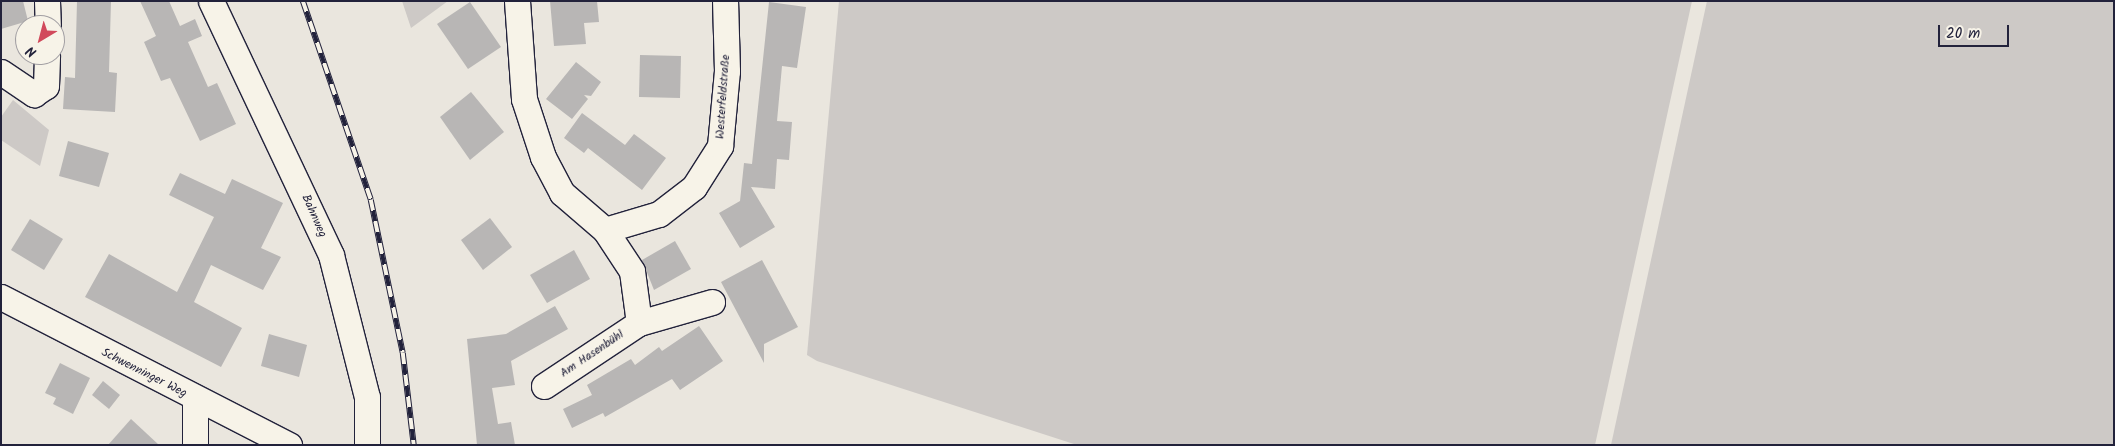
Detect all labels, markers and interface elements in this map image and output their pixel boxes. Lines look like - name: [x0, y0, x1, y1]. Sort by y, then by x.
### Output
- north arrow: [15, 15, 65, 65]
- scale bar: [1940, 15, 2011, 47]
- text: 20 m: [1946, 22, 1980, 46]
- text: N: [21, 40, 42, 63]
- street label: Westerfeldstraße: [713, 54, 733, 140]
- street label: Bahnweg: [298, 192, 330, 240]
- street label: Am Hasenbühl: [557, 327, 627, 381]
- street label: Schwenninger Weg: [99, 345, 189, 401]

